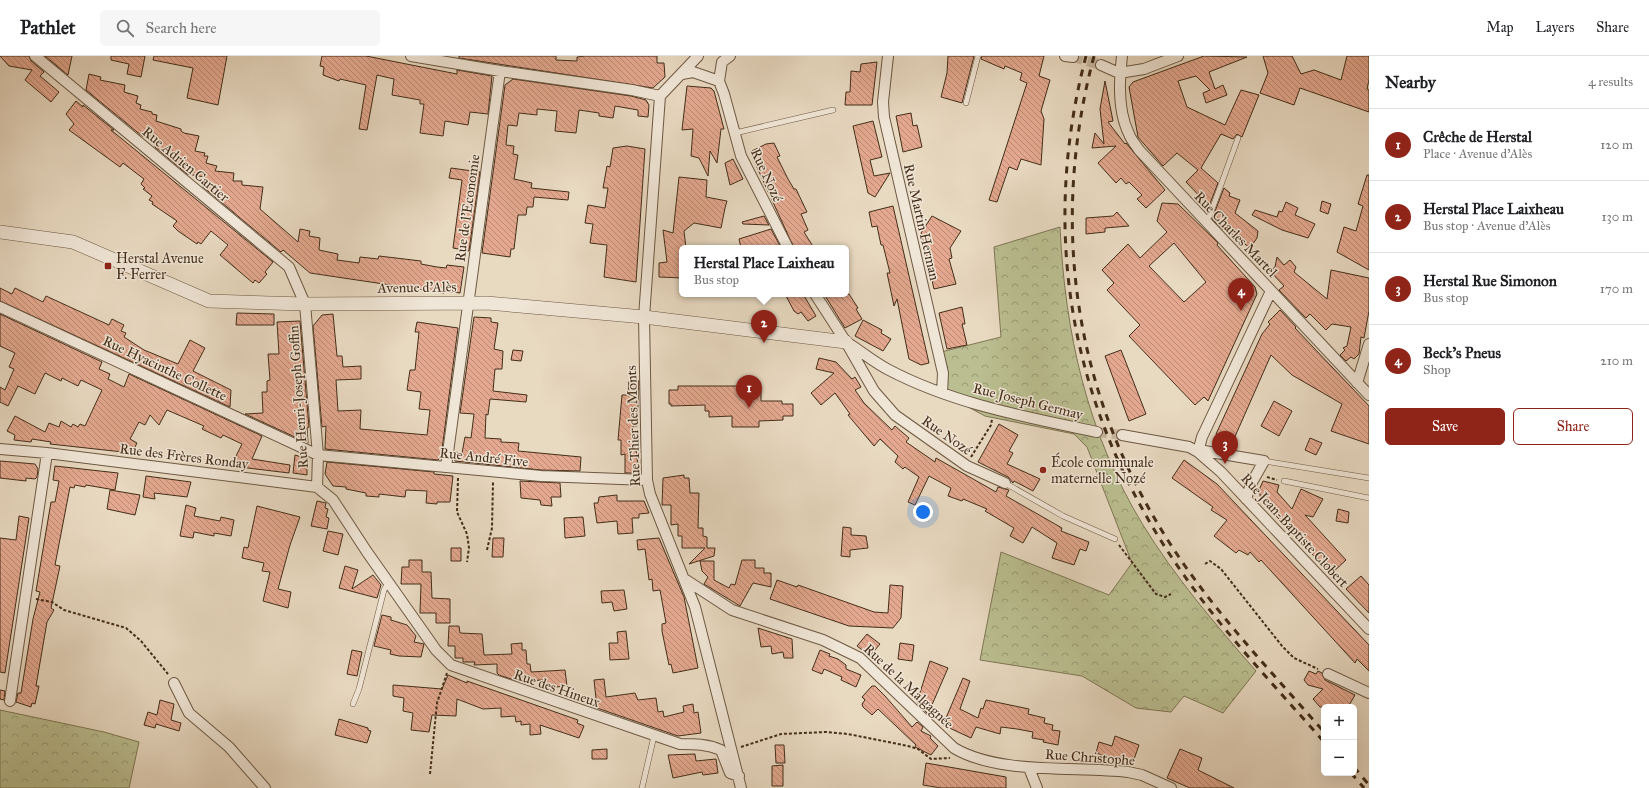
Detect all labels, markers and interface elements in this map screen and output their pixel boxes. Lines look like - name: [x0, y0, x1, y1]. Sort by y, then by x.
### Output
- search box: [100, 10, 380, 46]
- text: Pathlet: [20, 16, 76, 39]
- icon: search: [114, 17, 136, 39]
- text: Search here: [146, 19, 217, 37]
- text: Map: [1486, 19, 1514, 36]
- text: Layers: [1536, 19, 1574, 36]
- text: Share: [1596, 19, 1629, 36]
- text: Nearby: [1385, 72, 1436, 93]
- text: 4 results: [1588, 74, 1633, 90]
- street label: Rue Adrien Cartier: [139, 123, 233, 206]
- text: Crêche de Herstal: [1423, 128, 1532, 146]
- text: 1: [1395, 137, 1401, 153]
- text: 120 m: [1600, 137, 1633, 153]
- street label: Rue Nozé: [747, 146, 786, 205]
- text: Place · Avenue d'Alès: [1423, 146, 1532, 162]
- street label: Rue de l'Economie: [452, 153, 483, 263]
- street label: Rue Martin Herman: [900, 162, 943, 283]
- street label: Rue Charles Martel: [1191, 188, 1281, 281]
- text: Herstal Place Laixheau: [1423, 200, 1564, 218]
- text: 2: [1395, 209, 1401, 225]
- text: 130 m: [1601, 209, 1633, 225]
- text: Bus stop · Avenue d'Alès: [1423, 218, 1550, 234]
- popup: [679, 245, 849, 297]
- place label: Herstal Avenue F. Ferrer: [116, 250, 204, 283]
- text: Herstal Place Laixheau: [694, 254, 834, 272]
- marker: Herstal Avenue F. Ferrer: [103, 261, 113, 271]
- text: Bus stop: [694, 272, 739, 288]
- text: Herstal Rue Simonon: [1423, 272, 1557, 290]
- street label: Avenue d'Alès: [376, 278, 457, 297]
- pin: 4: [1228, 278, 1254, 311]
- text: 3: [1395, 281, 1401, 297]
- text: 170 m: [1600, 281, 1633, 297]
- text: Bus stop: [1423, 290, 1469, 306]
- pin: 2: [751, 310, 777, 343]
- street label: Rue Henri-Joseph Goffin: [285, 324, 313, 469]
- street label: Rue Hyacinthe Collette: [100, 332, 230, 405]
- text: Beck's Pneus: [1423, 344, 1501, 362]
- text: 4: [1394, 353, 1402, 369]
- text: 210 m: [1600, 353, 1633, 369]
- text: Shop: [1423, 362, 1451, 378]
- street label: Rue Thier des Monts: [623, 365, 644, 487]
- pin: 1: [736, 375, 762, 408]
- street label: Rue Joseph Germay: [971, 380, 1085, 424]
- button: Save: [1385, 408, 1505, 445]
- button: Share: [1513, 408, 1633, 445]
- street label: Rue Nozé: [918, 412, 975, 459]
- pin: 3: [1212, 431, 1238, 464]
- street label: Rue des Frères Ronday: [119, 440, 250, 473]
- street label: Rue André Five: [439, 444, 529, 471]
- place label: École communale maternelle Nozé: [1051, 452, 1154, 487]
- marker: École communale maternelle Nozé: [1038, 465, 1048, 475]
- street label: Rue Jean-Baptiste Clobert: [1237, 470, 1352, 592]
- your location: [913, 502, 933, 522]
- street label: Rue de la Malgagnée: [860, 640, 957, 733]
- street label: Rue des Hineux: [511, 666, 603, 711]
- map controls: [1321, 704, 1357, 776]
- button: +: [1321, 704, 1357, 740]
- button: −: [1321, 740, 1357, 776]
- street label: Rue Christophe: [1044, 746, 1136, 769]

